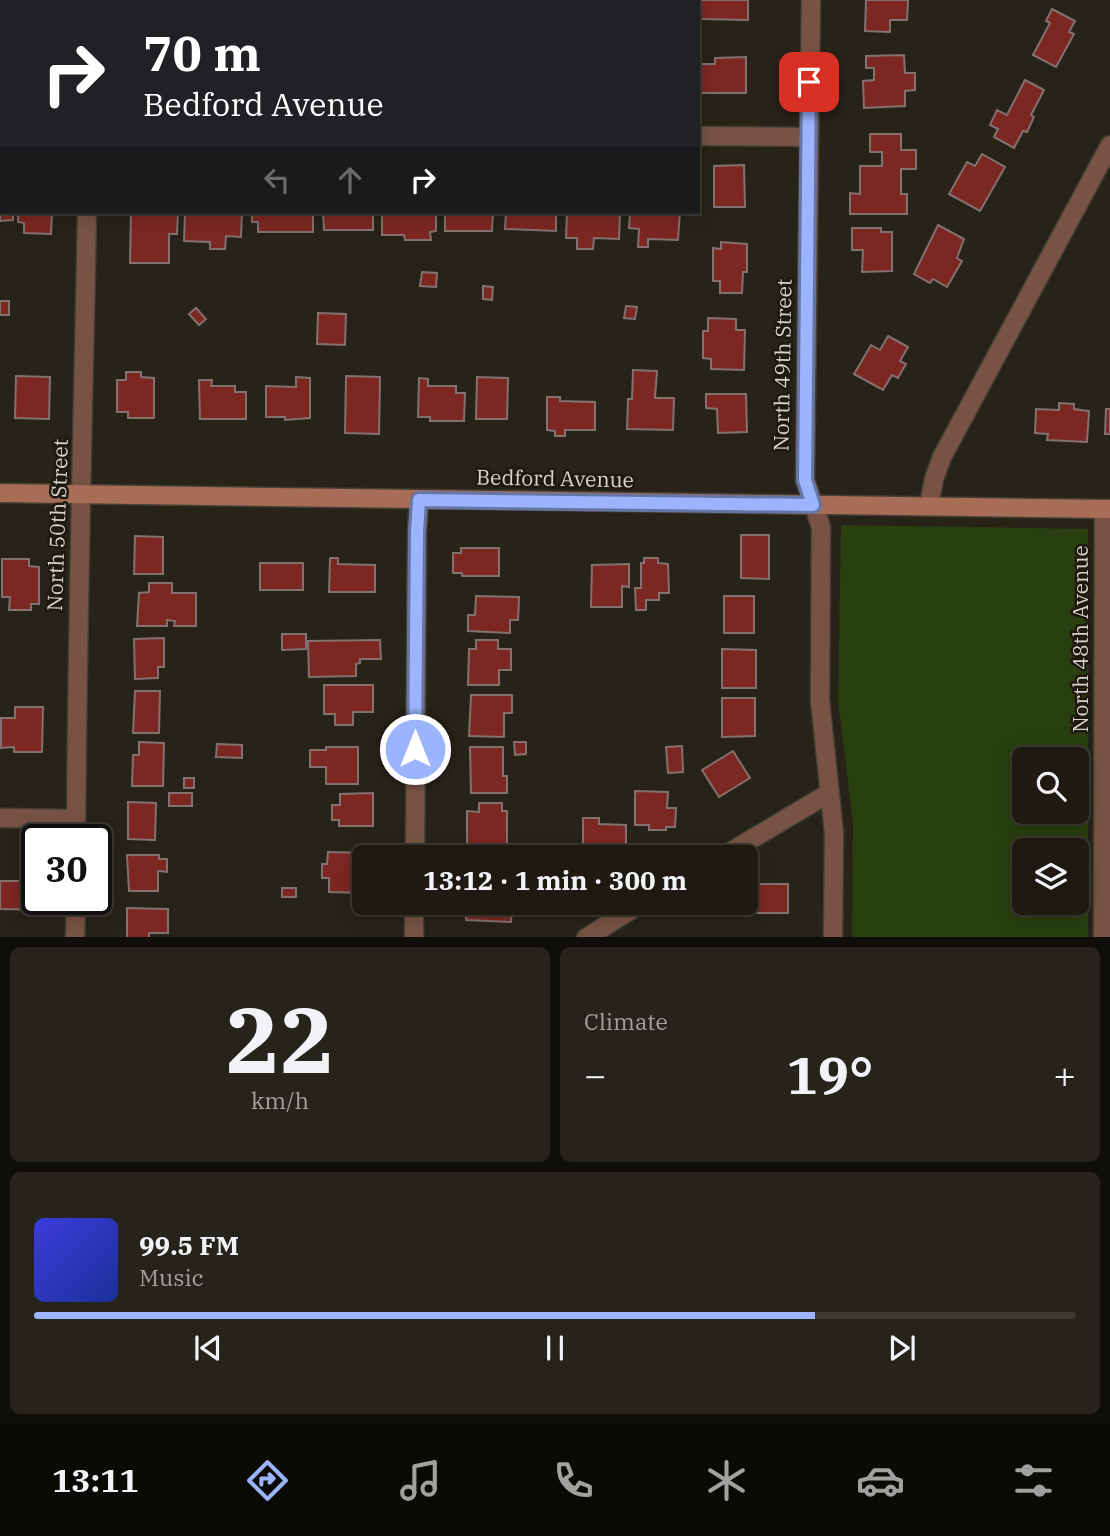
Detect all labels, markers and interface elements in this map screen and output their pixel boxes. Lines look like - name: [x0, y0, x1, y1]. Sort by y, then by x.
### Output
- text: 70 m: [143, 21, 261, 84]
- icon: right: [28, 28, 119, 119]
- pin: [779, 52, 839, 112]
- icon: arrive: [790, 63, 828, 101]
- text: Bedford Avenue: [143, 83, 384, 125]
- icon: left: [258, 161, 296, 199]
- icon: ahead: [331, 161, 369, 199]
- icon: right: [404, 161, 442, 199]
- street label: North 49th Street: [766, 278, 798, 451]
- street label: North 50th Street: [40, 438, 74, 612]
- street label: Bedford Avenue: [476, 463, 634, 493]
- street label: North 48th Avenue: [1066, 545, 1094, 733]
- position arrow: [378, 712, 452, 786]
- map controls: [1012, 747, 1089, 915]
- button: search: [1012, 747, 1089, 824]
- speed limit sign: 30: [21, 824, 112, 915]
- button: layers: [1012, 838, 1089, 915]
- text: 13:12 · 1 min · 300 m: [423, 863, 687, 897]
- text: 22: [225, 980, 335, 1098]
- text: Climate: [584, 1006, 668, 1036]
- text: 19°: [787, 1041, 873, 1108]
- text: −: [584, 1050, 607, 1099]
- text: +: [1053, 1050, 1076, 1099]
- text: km/h: [251, 1085, 309, 1115]
- text: 99.5 FM: [139, 1228, 239, 1262]
- text: Music: [139, 1262, 204, 1292]
- icon: previous: [189, 1329, 227, 1367]
- icon: pause: [536, 1329, 574, 1367]
- icon: next: [883, 1329, 921, 1367]
- icon: directions: [243, 1456, 292, 1505]
- icon: music: [396, 1456, 445, 1505]
- icon: phone: [549, 1456, 598, 1505]
- icon: climate: [702, 1456, 751, 1505]
- icon: car: [856, 1456, 905, 1505]
- icon: filters: [1009, 1456, 1058, 1505]
- text: 13:11: [52, 1459, 139, 1501]

